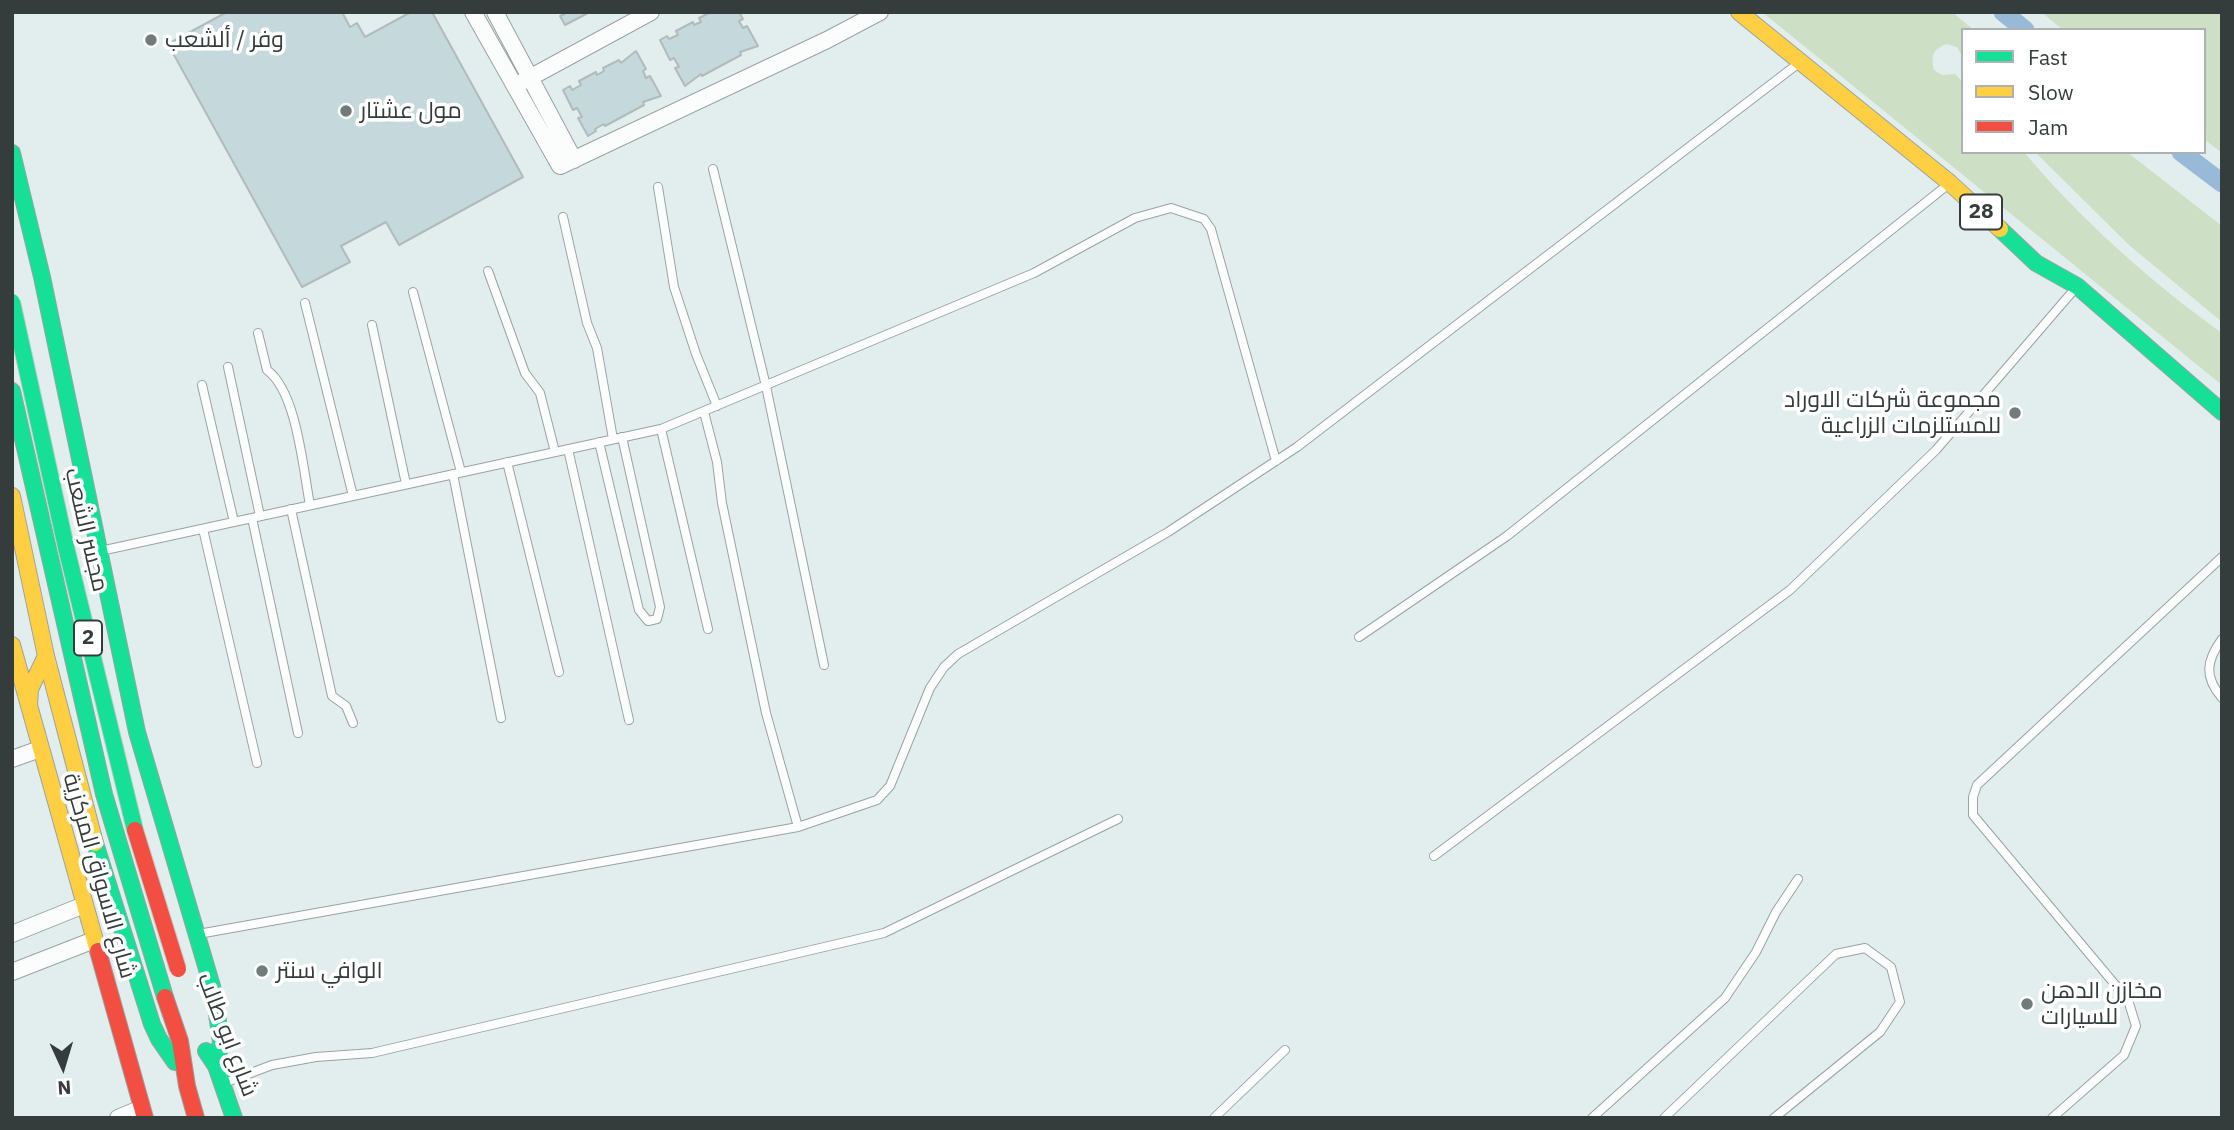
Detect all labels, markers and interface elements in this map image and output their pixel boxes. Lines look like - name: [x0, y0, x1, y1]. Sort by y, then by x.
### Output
- place label: وفر / ألشعب: [165, 26, 284, 54]
- legend: [1961, 28, 2206, 154]
- marker: وفر / ألشعب: [143, 32, 159, 48]
- text: Fast: [2028, 43, 2068, 71]
- text: Slow: [2028, 78, 2074, 106]
- place label: مول عشتار: [360, 97, 462, 125]
- marker: مول عشتار: [338, 103, 354, 119]
- text: Jam: [2028, 113, 2068, 141]
- road number: 28: [1960, 194, 2002, 230]
- place label: مجموعة شركات الاوراد للمستلزمات الزراعية: [1784, 386, 2001, 440]
- marker: مجموعة شركات الاوراد للمستلزمات الزراعية: [2007, 405, 2023, 421]
- street label: مجسر الشعب: [58, 465, 114, 595]
- road number: 2: [74, 620, 102, 656]
- street label: شارع الاسواق المركزية: [56, 770, 142, 982]
- place label: الوافي سنتر: [276, 957, 383, 985]
- marker: الوافي سنتر: [254, 963, 270, 979]
- street label: شارع ابو طالب: [191, 969, 263, 1101]
- place label: مخازن الدهن للسيارات: [2041, 977, 2162, 1031]
- marker: مخازن الدهن للسيارات: [2019, 996, 2035, 1012]
- north arrow: [28, 1032, 98, 1102]
- text: N: [57, 1075, 72, 1100]

